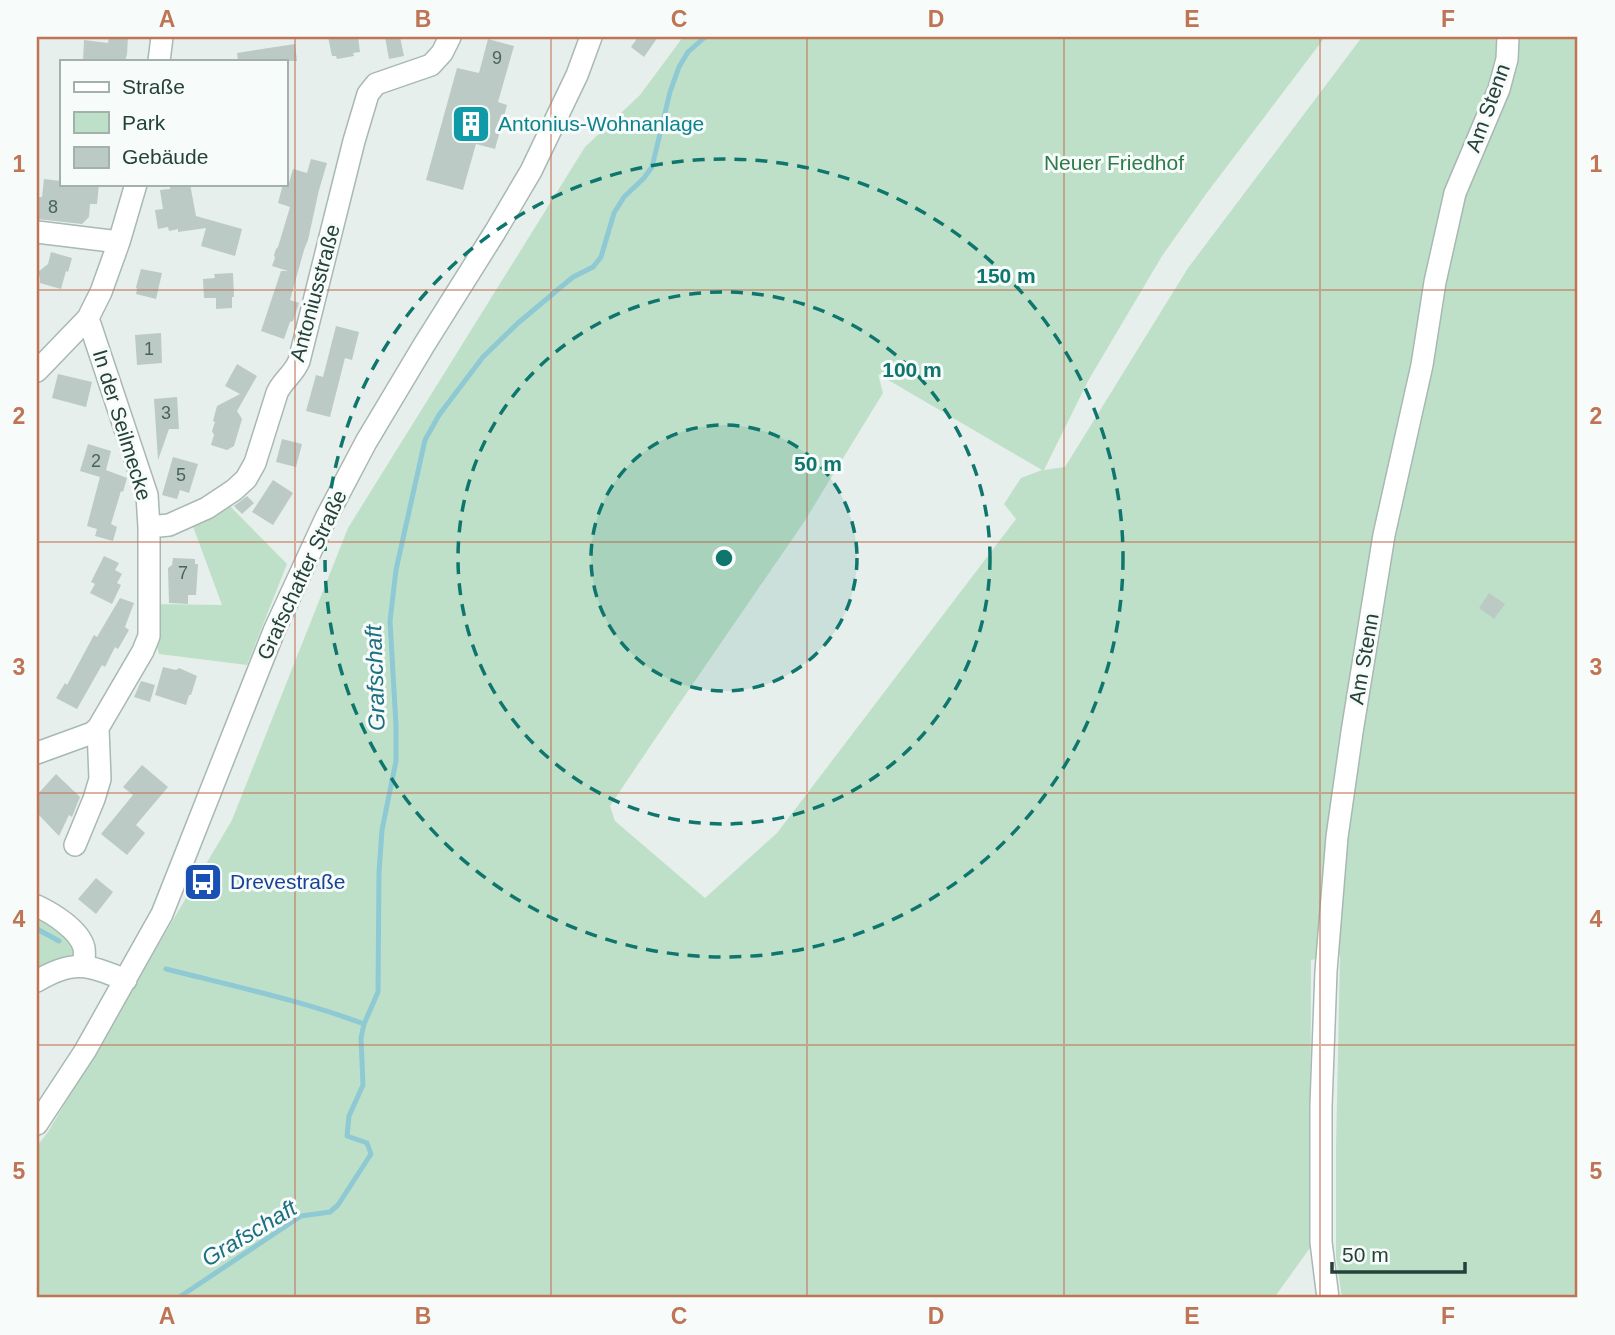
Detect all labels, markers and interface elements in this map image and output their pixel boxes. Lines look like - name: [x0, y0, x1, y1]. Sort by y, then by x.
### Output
- text: A: [159, 6, 175, 32]
- text: B: [415, 6, 431, 32]
- text: C: [671, 6, 687, 32]
- text: D: [928, 6, 944, 32]
- text: E: [1184, 6, 1200, 32]
- text: F: [1441, 6, 1455, 32]
- house number: 9: [492, 48, 502, 68]
- legend: [60, 60, 287, 186]
- street label: Am Stenn: [1461, 61, 1514, 155]
- text: Straße: [122, 75, 185, 98]
- building icon: Antonius-Wohnanlage: [450, 103, 492, 145]
- text: Park: [122, 111, 166, 134]
- place label: Antonius-Wohnanlage: [498, 112, 704, 135]
- text: Gebäude: [122, 145, 208, 168]
- text: 1: [13, 151, 26, 177]
- park label: Neuer Friedhof: [1044, 151, 1184, 174]
- text: 1: [1590, 151, 1603, 177]
- house number: 8: [48, 197, 58, 217]
- street label: Antoniusstraße: [285, 222, 344, 364]
- text: 150 m: [976, 264, 1036, 287]
- house number: 1: [144, 339, 154, 359]
- street label: In der Seilmecke: [89, 347, 156, 503]
- text: 100 m: [882, 358, 942, 381]
- text: 2: [13, 403, 25, 429]
- house number: 3: [161, 403, 171, 423]
- text: 2: [1590, 403, 1602, 429]
- house number: 2: [91, 451, 101, 471]
- text: 50 m: [794, 452, 842, 475]
- house number: 5: [176, 465, 186, 485]
- street label: Grafschafter Straße: [252, 486, 351, 663]
- centre of rings: [712, 546, 736, 570]
- house number: 7: [178, 563, 188, 583]
- street label: Am Stenn: [1344, 612, 1383, 706]
- water label: Grafschaft: [360, 623, 390, 731]
- text: 3: [13, 654, 25, 680]
- text: 3: [1590, 654, 1602, 680]
- bus stop icon: Drevestraße: [182, 861, 224, 903]
- place label: Drevestraße: [230, 870, 346, 893]
- text: 4: [13, 906, 26, 932]
- text: 4: [1590, 906, 1603, 932]
- text: 5: [13, 1158, 26, 1184]
- text: 5: [1590, 1158, 1603, 1184]
- water label: Grafschaft: [197, 1194, 303, 1271]
- scale bar: [1332, 1230, 1464, 1274]
- text: 50 m: [1342, 1243, 1389, 1266]
- text: A: [159, 1303, 175, 1329]
- text: B: [415, 1303, 431, 1329]
- text: C: [671, 1303, 687, 1329]
- text: D: [928, 1303, 944, 1329]
- text: E: [1184, 1303, 1200, 1329]
- text: F: [1441, 1303, 1455, 1329]

